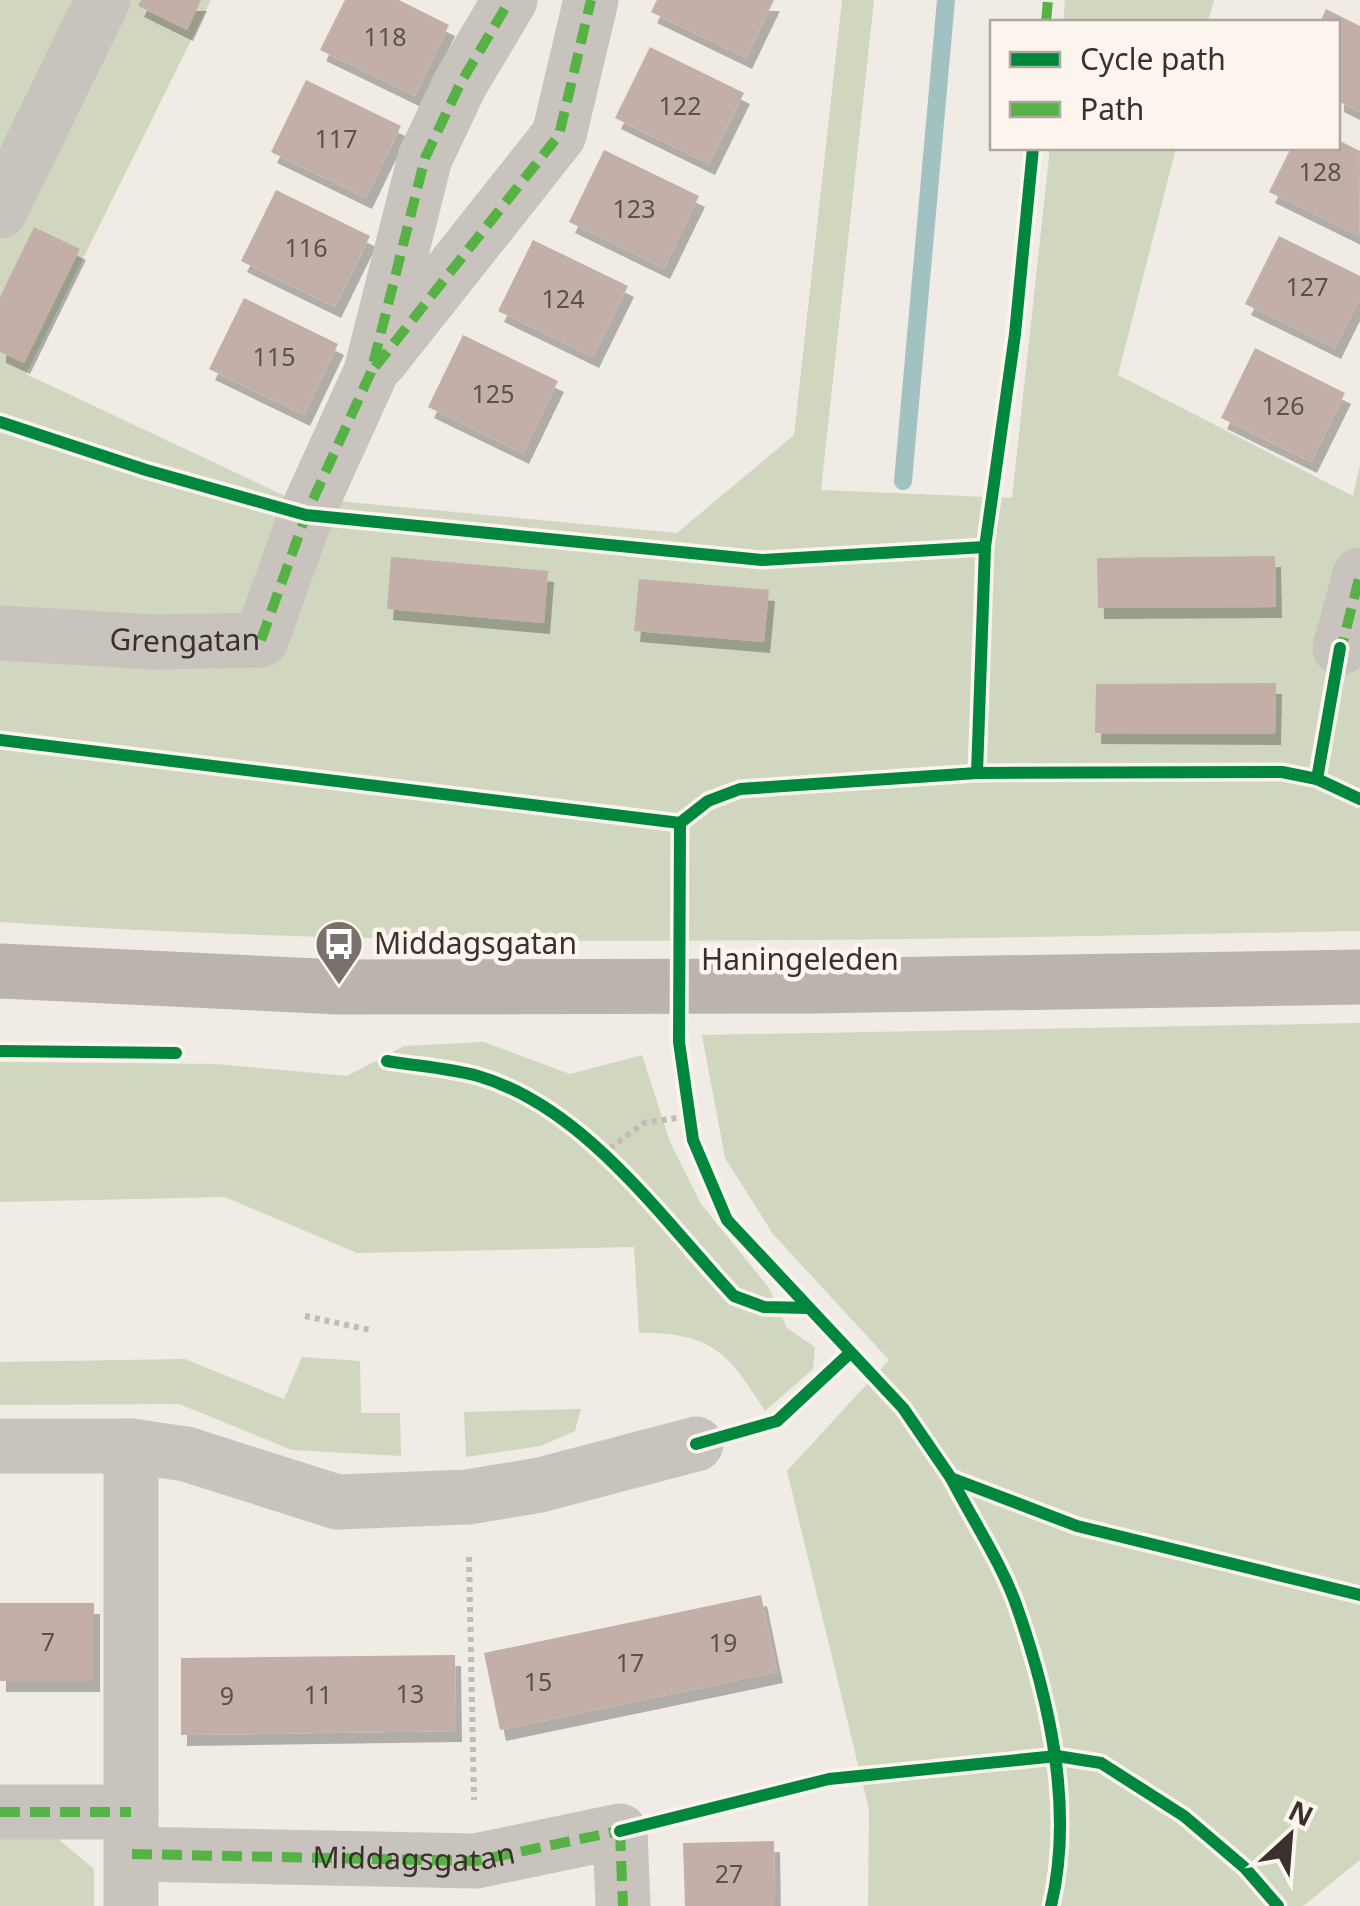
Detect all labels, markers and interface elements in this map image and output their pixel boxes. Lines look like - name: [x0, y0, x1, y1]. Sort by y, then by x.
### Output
- house number: 118: [364, 19, 406, 53]
- legend: [990, 20, 1340, 150]
- text: Cycle path: [1080, 38, 1226, 79]
- house number: 122: [659, 88, 701, 122]
- text: Path: [1080, 88, 1144, 129]
- house number: 117: [315, 121, 357, 155]
- house number: 128: [1299, 154, 1341, 188]
- house number: 123: [613, 191, 655, 225]
- house number: 116: [285, 230, 327, 264]
- house number: 127: [1286, 269, 1328, 303]
- house number: 124: [542, 281, 584, 315]
- house number: 115: [253, 339, 295, 373]
- house number: 125: [472, 376, 514, 410]
- house number: 126: [1262, 388, 1304, 422]
- street label: Grengatan: [108, 617, 260, 661]
- bus stop icon: Middagsgatan: [313, 918, 365, 986]
- place label: Middagsgatan: [374, 922, 577, 963]
- street label: Haningeleden: [701, 938, 899, 979]
- house number: 7: [41, 1624, 55, 1658]
- house number: 19: [709, 1625, 737, 1659]
- house number: 17: [616, 1645, 644, 1679]
- house number: 15: [524, 1664, 552, 1698]
- house number: 13: [396, 1676, 424, 1710]
- house number: 11: [304, 1677, 332, 1711]
- house number: 9: [220, 1678, 234, 1712]
- north arrow: [1240, 1786, 1340, 1886]
- text: N: [1283, 1791, 1320, 1835]
- street label: Middagsgatan: [312, 1831, 519, 1880]
- house number: 27: [715, 1856, 743, 1890]

